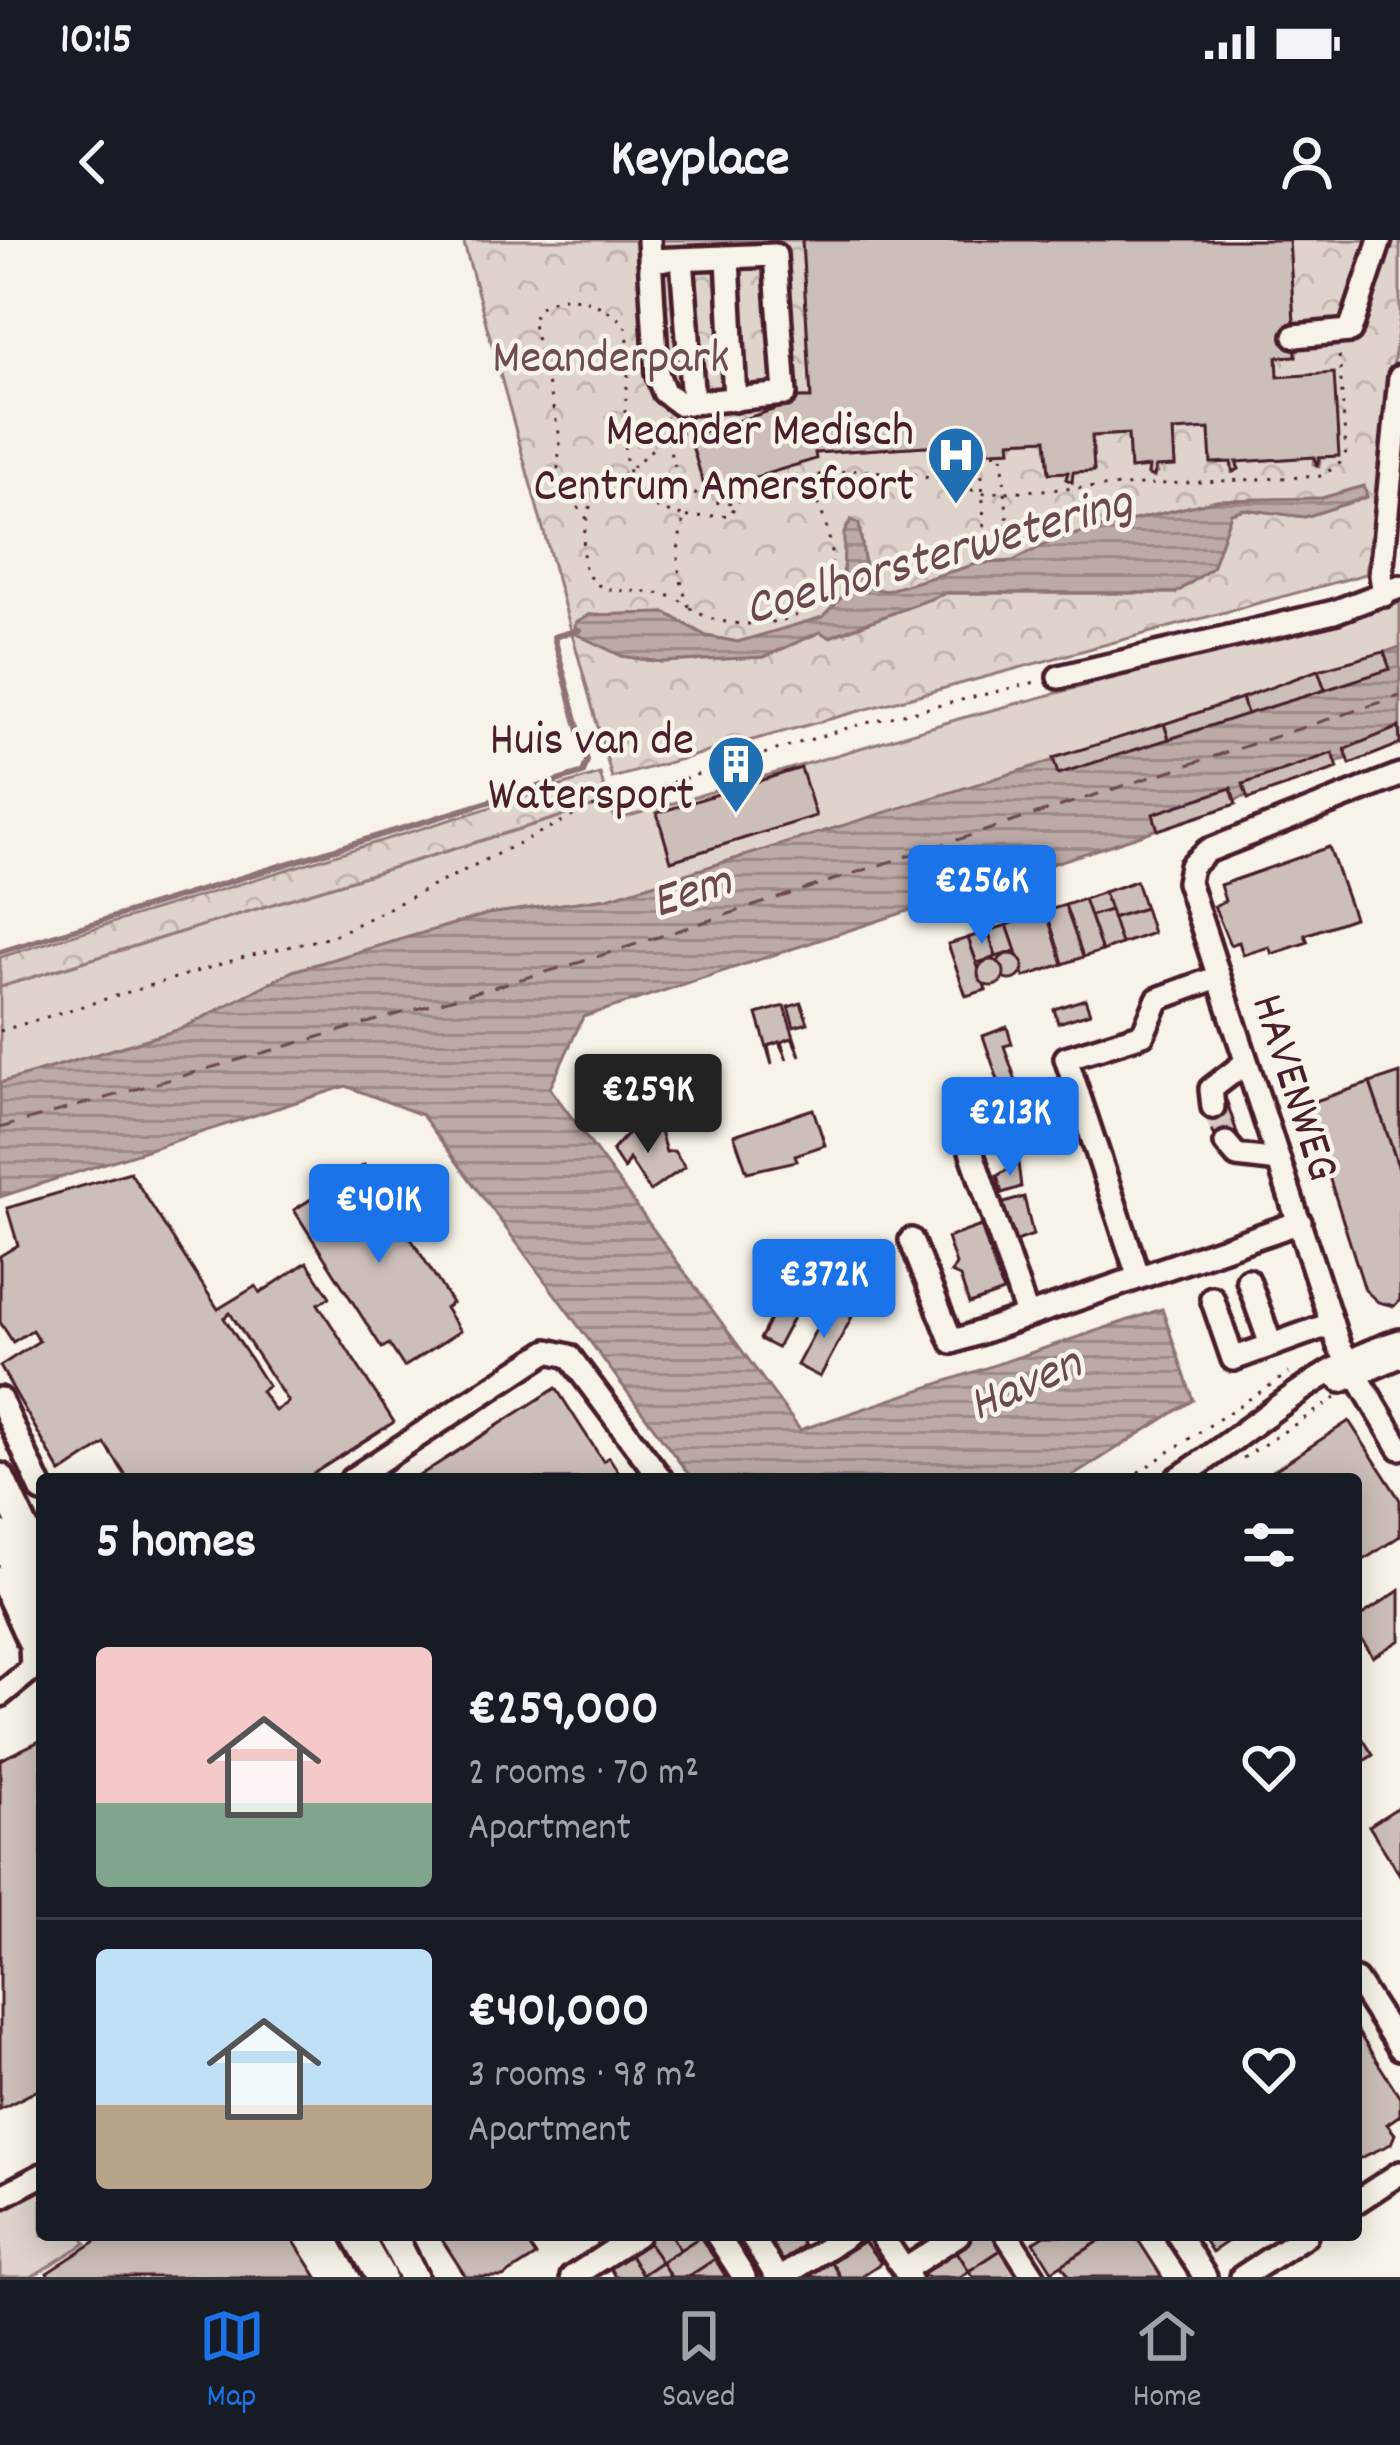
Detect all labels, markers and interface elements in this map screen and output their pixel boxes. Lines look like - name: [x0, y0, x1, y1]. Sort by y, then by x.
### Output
- text: 10:15: [60, 10, 133, 74]
- text: Keyplace: [610, 124, 790, 201]
- icon: back: [60, 129, 126, 195]
- icon: person: [1274, 129, 1340, 195]
- park label: Meanderpark: [492, 327, 730, 396]
- place label: Meander Medisch Centrum Amersfoort: [533, 400, 914, 524]
- hospital icon: Meander Medisch Centrum Amersfoort: [925, 424, 987, 506]
- water label: Coelhorsterwetering: [737, 469, 1143, 648]
- place label: Huis van de Watersport: [488, 709, 694, 833]
- building icon: Huis van de Watersport: [705, 733, 767, 815]
- pin: €256K: [898, 845, 1066, 947]
- water label: Eem: [643, 848, 743, 941]
- text: €256K: [935, 856, 1029, 911]
- street label: HAVENWEG: [1229, 986, 1354, 1191]
- pin: €259K: [564, 1054, 732, 1156]
- text: €259K: [602, 1065, 694, 1120]
- pin: €213K: [926, 1077, 1094, 1179]
- text: €213K: [969, 1088, 1051, 1143]
- pin: €401K: [295, 1164, 463, 1266]
- text: €401K: [336, 1175, 422, 1230]
- pin: €372K: [740, 1239, 908, 1341]
- text: €372K: [779, 1250, 869, 1305]
- water label: Haven: [958, 1330, 1096, 1444]
- text: 5 homes: [96, 1509, 256, 1581]
- icon: filters: [1236, 1512, 1302, 1578]
- text: €259,000: [468, 1676, 659, 1748]
- icon: home: [192, 1695, 336, 1839]
- icon: heart: [1236, 1734, 1302, 1800]
- text: 2 rooms · 70 m²: [468, 1748, 699, 1803]
- text: Apartment: [468, 1803, 631, 1858]
- text: €401,000: [468, 1978, 650, 2050]
- icon: home: [192, 1997, 336, 2141]
- icon: heart: [1236, 2036, 1302, 2102]
- text: 3 rooms · 98 m²: [468, 2050, 697, 2105]
- text: Apartment: [468, 2105, 631, 2160]
- tab: Map: [199, 2303, 265, 2422]
- tab: Saved: [662, 2303, 736, 2422]
- tab: Home: [1133, 2303, 1201, 2422]

